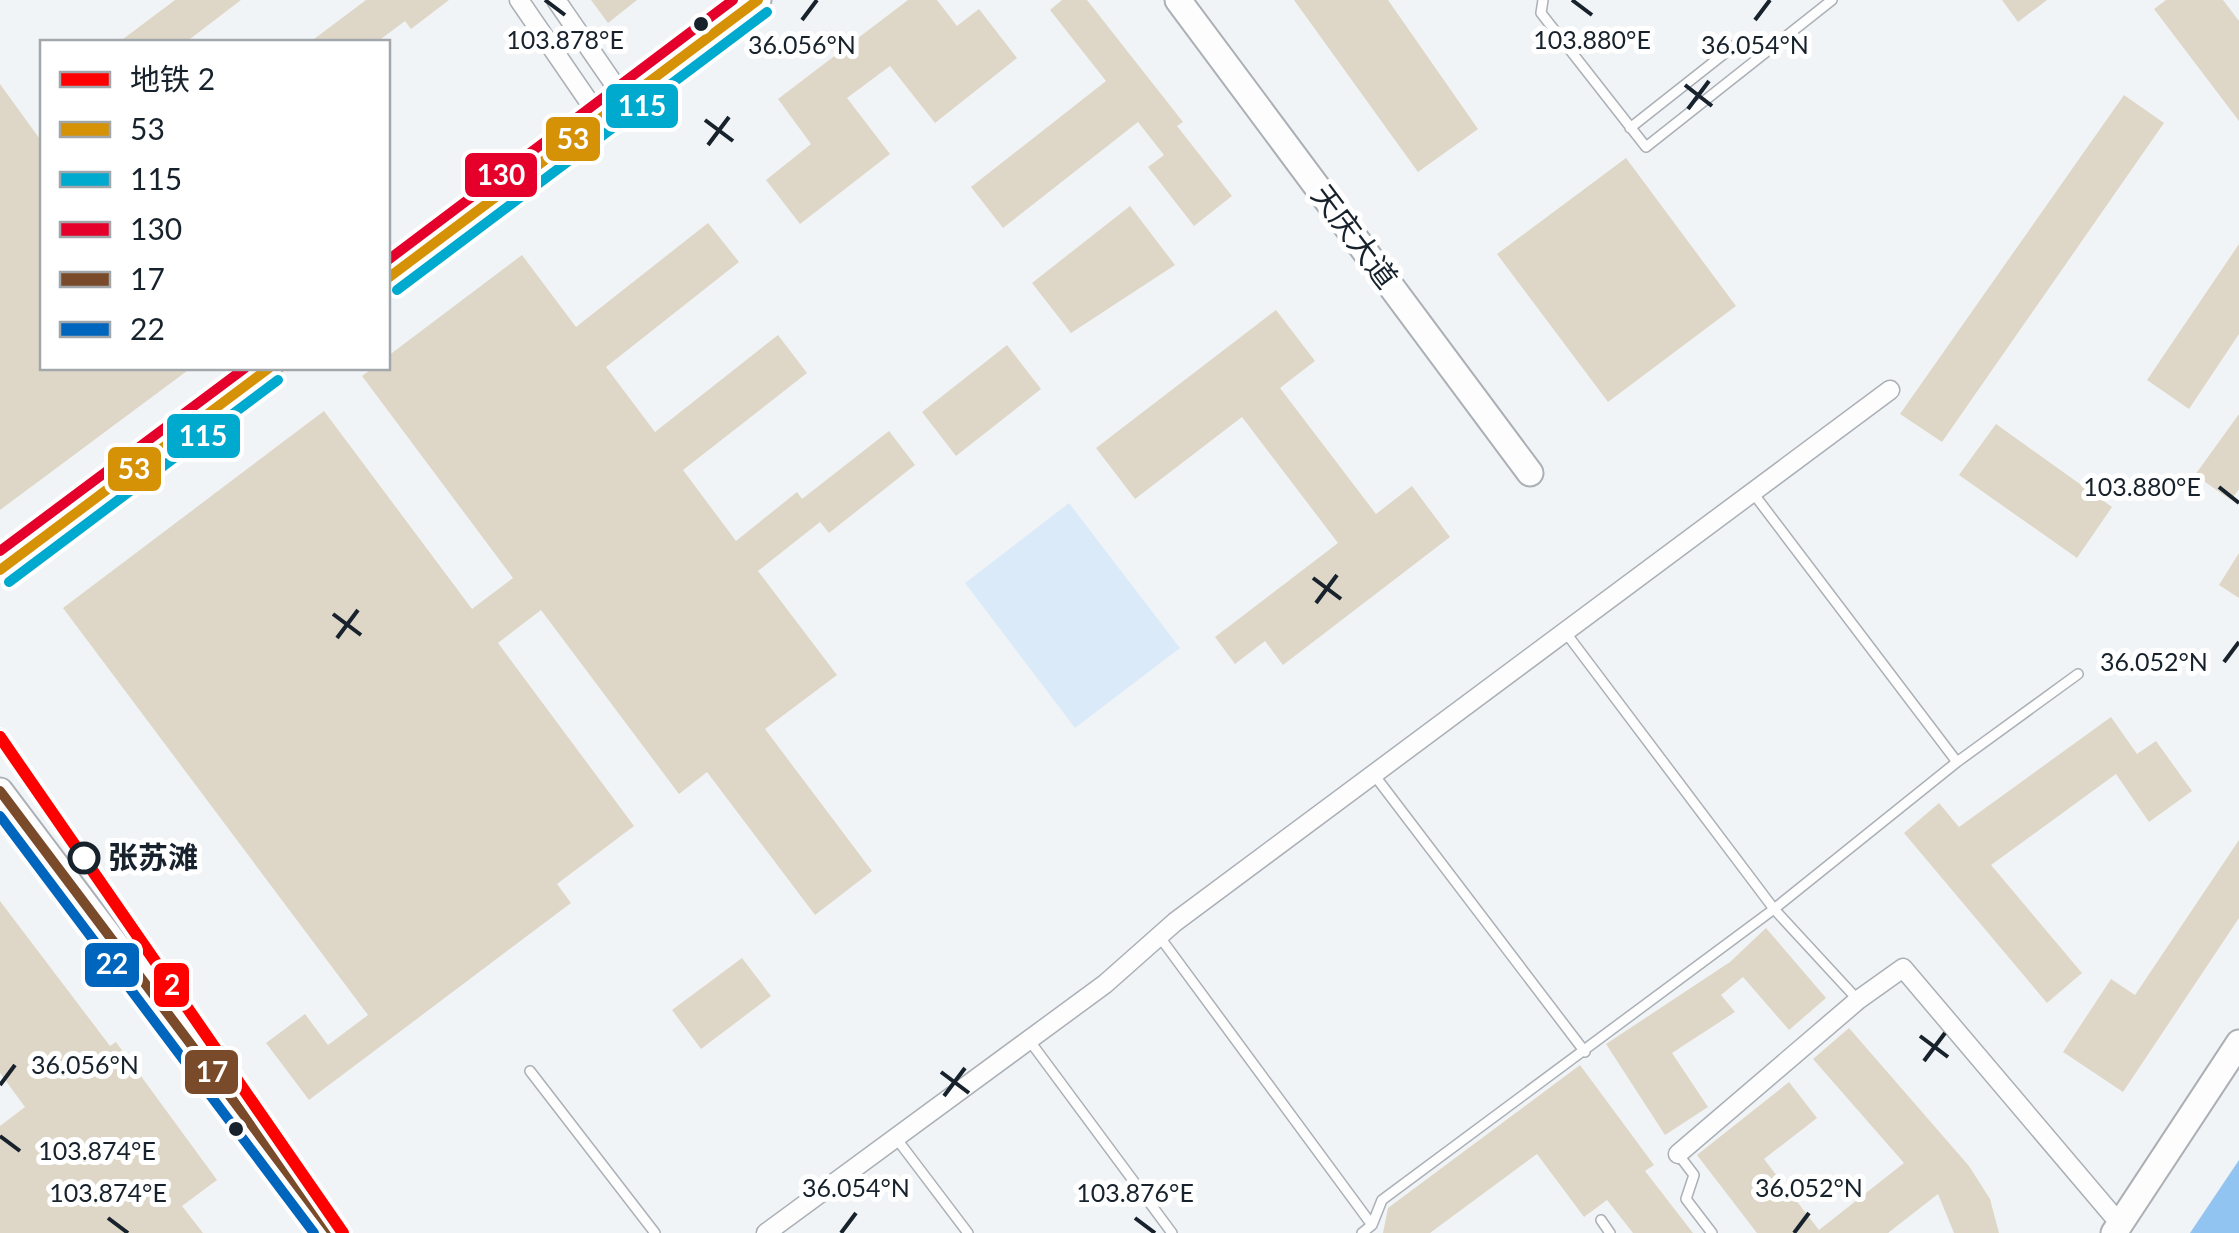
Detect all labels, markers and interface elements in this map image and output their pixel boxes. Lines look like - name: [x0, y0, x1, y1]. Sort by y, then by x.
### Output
- unlabelled marker: [691, 14, 711, 34]
- text: 103.878°E: [506, 24, 624, 54]
- text: 103.880°E: [1533, 24, 1651, 54]
- text: 36.056°N: [748, 29, 856, 59]
- text: 36.054°N: [1701, 29, 1809, 59]
- legend: [40, 40, 390, 370]
- text: 地铁 2: [130, 60, 215, 96]
- line badge: 115: [604, 82, 680, 130]
- text: 115: [618, 88, 666, 122]
- text: 53: [130, 110, 165, 146]
- line badge: 53: [544, 115, 602, 163]
- text: 53: [557, 121, 589, 155]
- line badge: 130: [463, 151, 539, 199]
- text: 130: [477, 157, 525, 191]
- text: 115: [130, 160, 182, 196]
- street label: 天庆大道: [1305, 177, 1406, 295]
- text: 130: [130, 210, 182, 246]
- text: 17: [130, 260, 165, 296]
- text: 22: [130, 310, 165, 346]
- line badge: 115: [165, 412, 242, 460]
- text: 115: [179, 418, 227, 452]
- line badge: 53: [106, 445, 163, 493]
- text: 53: [118, 451, 150, 485]
- text: 103.880°E: [2083, 471, 2201, 501]
- text: 36.052°N: [2100, 646, 2208, 676]
- place label: 张苏滩: [108, 838, 198, 874]
- marker: 张苏滩: [69, 843, 99, 873]
- line badge: 22: [83, 941, 141, 989]
- text: 22: [96, 946, 128, 980]
- line badge: 2: [152, 961, 191, 1009]
- text: 2: [164, 967, 180, 1001]
- line badge: 17: [183, 1048, 240, 1096]
- text: 36.056°N: [31, 1049, 139, 1079]
- text: 17: [196, 1054, 228, 1088]
- unlabelled marker: [226, 1119, 246, 1139]
- text: 103.874°E: [38, 1135, 156, 1165]
- text: 36.054°N: [802, 1172, 910, 1202]
- text: 36.052°N: [1755, 1172, 1863, 1202]
- text: 103.874°E: [49, 1177, 167, 1207]
- text: 103.876°E: [1076, 1177, 1194, 1207]

